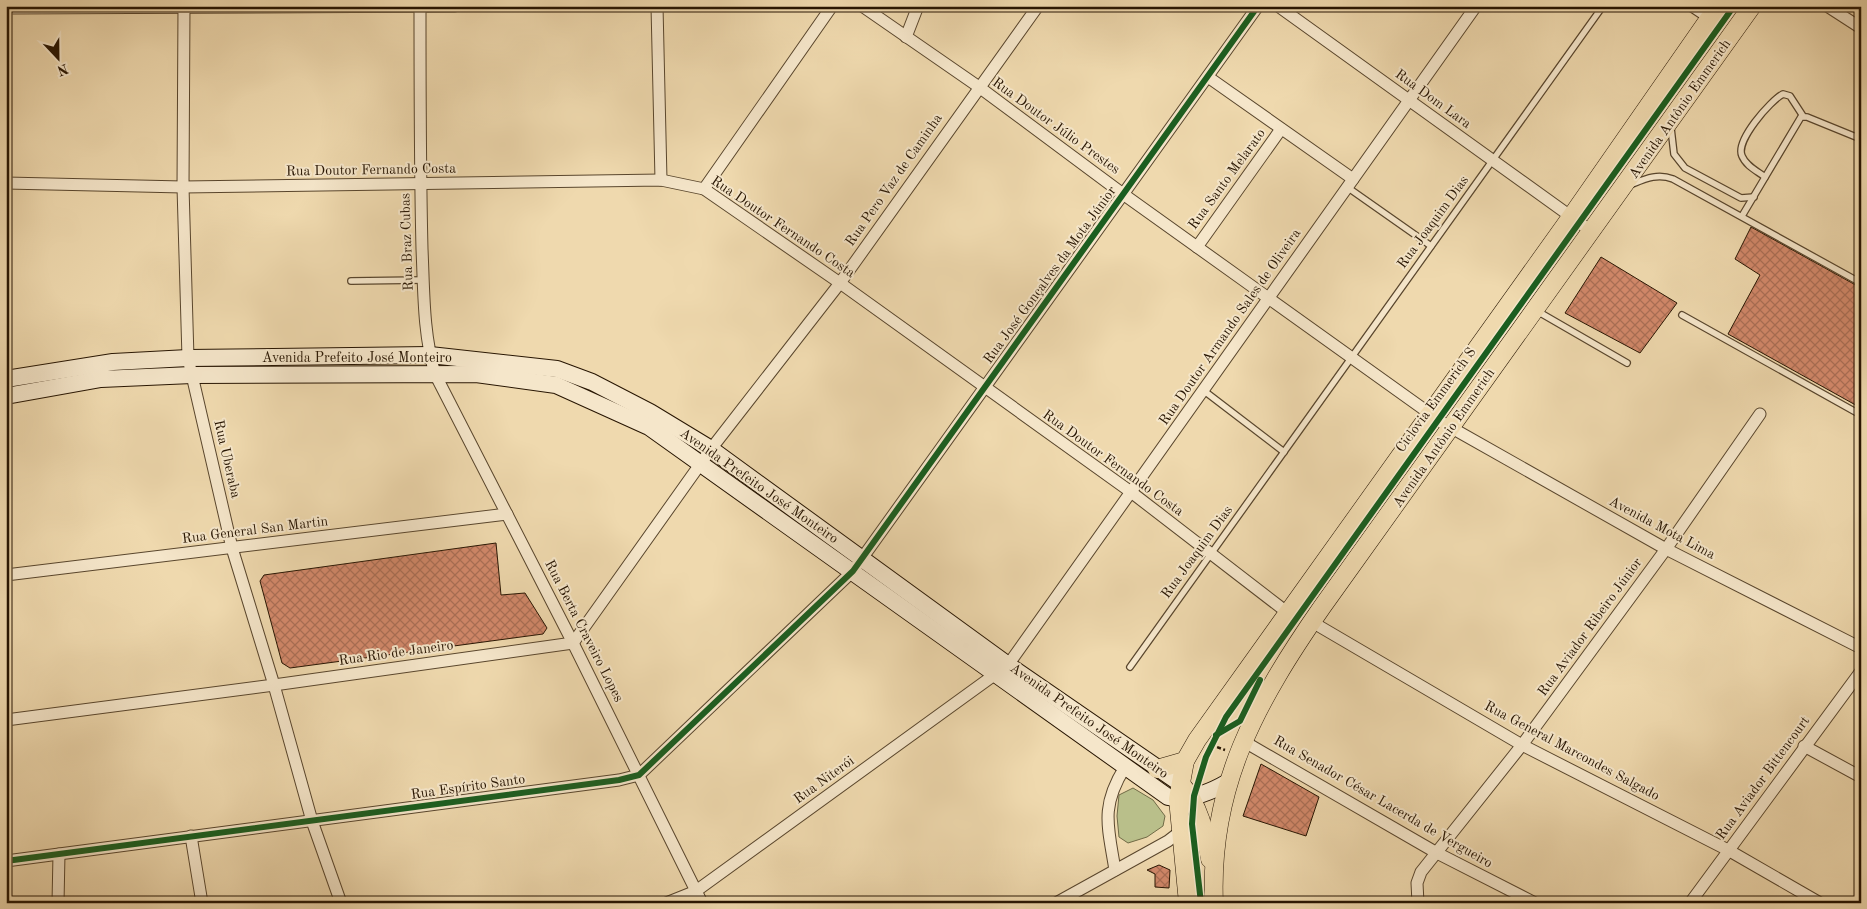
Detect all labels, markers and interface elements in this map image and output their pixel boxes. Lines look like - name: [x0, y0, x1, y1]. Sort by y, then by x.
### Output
- north arrow: [32, 32, 82, 82]
- street label: Avenida Antônio Emmerich: [1627, 37, 1734, 181]
- text: N: [55, 61, 70, 78]
- street label: Rua Dom Lara: [1392, 67, 1474, 131]
- street label: Rua Doutor Júlio Prestes: [990, 75, 1122, 177]
- street label: Rua Pero Vaz de Caminha: [843, 111, 945, 249]
- street label: Rua Santo Melarato: [1186, 126, 1268, 232]
- street label: Rua Doutor Fernando Costa: [286, 162, 456, 178]
- street label: Rua Joaquim Dias: [1395, 173, 1471, 271]
- street label: Rua Doutor Fernando Costa: [709, 174, 858, 280]
- street label: Rua José Gonçalves da Mota Júnior: [981, 184, 1119, 366]
- street label: Rua Braz Cubas: [398, 193, 416, 291]
- street label: Rua Doutor Armando Sales de Oliveira: [1157, 226, 1303, 428]
- street label: Ciclovia Emmerich S: [1393, 345, 1479, 455]
- street label: Avenida Prefeito José Monteiro: [262, 351, 452, 365]
- street label: Avenida Antônio Emmerich: [1391, 366, 1498, 510]
- street label: Rua Doutor Fernando Costa: [1040, 407, 1186, 519]
- street label: Rua Uberaba: [211, 419, 243, 499]
- street label: Avenida Prefeito José Monteiro: [677, 426, 841, 546]
- street label: Avenida Mota Lima: [1607, 494, 1717, 562]
- street label: Rua Joaquim Dias: [1159, 503, 1235, 601]
- street label: Rua General San Martin: [181, 514, 329, 546]
- street label: Rua Aviador Ribeiro Júnior: [1535, 555, 1645, 699]
- street label: Rua Berta Craveiro Lopes: [542, 558, 626, 704]
- street label: Rua Rio de Janeiro: [338, 638, 454, 668]
- street label: Avenida Prefeito José Monteiro: [1007, 661, 1171, 781]
- street label: Rua General Marcondes Salgado: [1482, 699, 1662, 803]
- street label: Rua Aviador Bittencourt: [1714, 714, 1812, 842]
- street label: Rua Senador César Lacerda de Vergueiro: [1271, 733, 1495, 871]
- street label: Rua Niterói: [791, 753, 857, 806]
- street label: Rua Espírito Santo: [410, 772, 526, 802]

